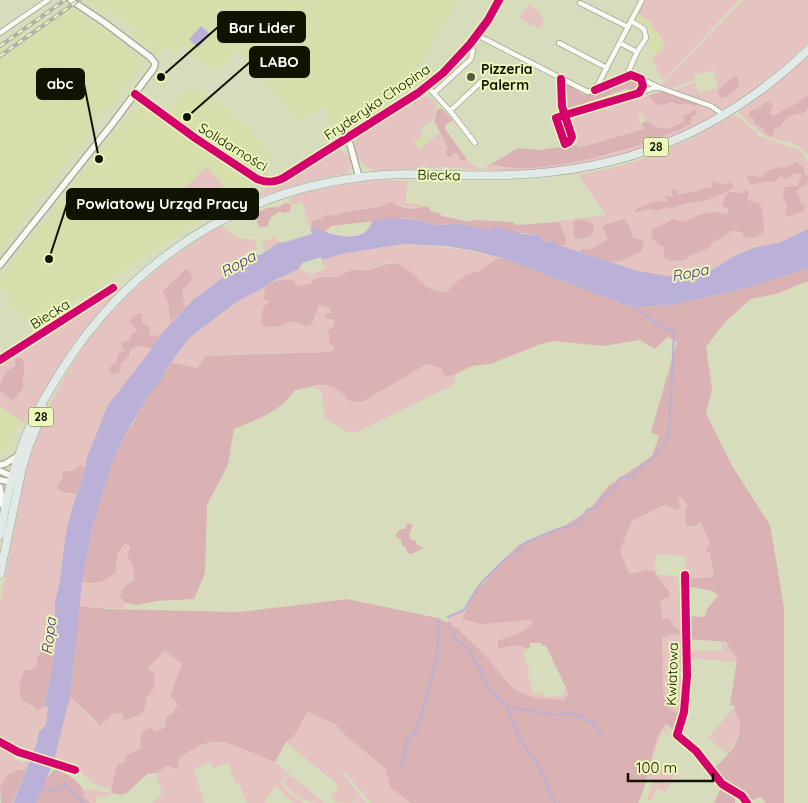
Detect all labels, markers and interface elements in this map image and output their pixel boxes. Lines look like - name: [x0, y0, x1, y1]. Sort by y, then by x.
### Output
- callout: Bar Lider: [218, 12, 305, 42]
- text: Bar Lider: [229, 18, 296, 37]
- callout: LABO: [250, 47, 309, 77]
- text: LABO: [259, 52, 299, 71]
- street label: Fryderyka Chopina: [321, 60, 433, 144]
- place label: Pizzeria Palerm: [481, 60, 533, 94]
- callout: abc: [37, 69, 84, 99]
- marker: Pizzeria Palerm: [465, 71, 477, 83]
- text: abc: [47, 74, 74, 93]
- street label: Solidarności: [195, 119, 271, 175]
- road number: 28: [644, 138, 668, 156]
- street label: Biecka: [417, 166, 461, 184]
- callout: Powiatowy Urząd Pracy: [67, 189, 258, 219]
- text: Powiatowy Urząd Pracy: [76, 194, 248, 213]
- water label: Ropa: [217, 246, 259, 281]
- water label: Ropa: [670, 259, 711, 285]
- street label: Biecka: [27, 295, 73, 333]
- road number: 28: [28, 408, 54, 427]
- water label: Ropa: [37, 615, 60, 656]
- street label: Kwiatowa: [662, 642, 682, 706]
- scale bar: [628, 750, 713, 782]
- text: 100 m: [636, 758, 677, 777]

